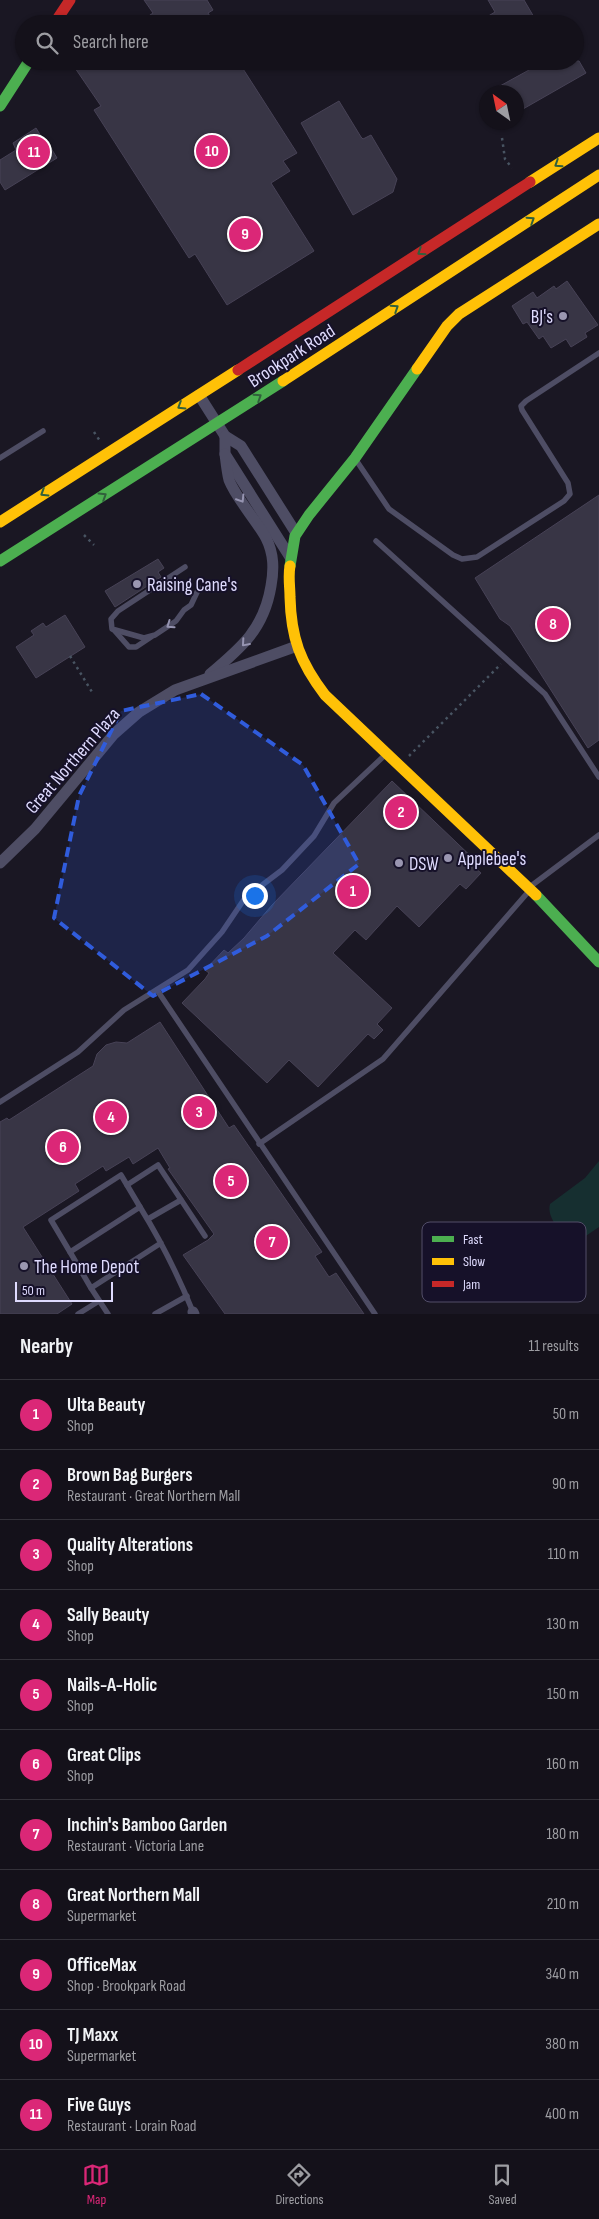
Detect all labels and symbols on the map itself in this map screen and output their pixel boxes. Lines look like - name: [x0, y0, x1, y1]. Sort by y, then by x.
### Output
- north arrow: [479, 85, 524, 130]
- pin: 10: [196, 132, 228, 170]
- pin: 11: [18, 133, 50, 171]
- one-way arrow: [554, 158, 564, 167]
- pin: 9: [229, 215, 261, 253]
- one-way arrow: [525, 217, 534, 226]
- one-way arrow: [418, 246, 427, 255]
- one-way arrow: [389, 305, 398, 315]
- place label: BJ's: [531, 306, 553, 329]
- marker: BJ's: [557, 310, 569, 322]
- street label: Brookpark Road: [244, 320, 340, 393]
- one-way arrow: [253, 394, 262, 403]
- one-way arrow: [178, 400, 187, 409]
- one-way arrow: [41, 487, 50, 497]
- one-way arrow: [98, 493, 107, 502]
- one-way arrow: [235, 493, 244, 502]
- place label: Raising Cane's: [147, 574, 237, 597]
- marker: Raising Cane's: [131, 578, 143, 590]
- pin: 8: [537, 605, 569, 643]
- one-way arrow: [166, 619, 175, 628]
- one-way arrow: [242, 637, 251, 646]
- street label: Great Northern Plaza: [21, 703, 125, 819]
- pin: 2: [385, 793, 417, 831]
- place label: Applebee's: [457, 848, 527, 871]
- marker: Applebee's: [442, 852, 454, 864]
- place label: DSW: [409, 853, 439, 876]
- marker: DSW: [393, 857, 405, 869]
- pin: 1: [337, 872, 369, 910]
- your location: [242, 883, 268, 909]
- pin: 3: [183, 1093, 215, 1131]
- pin: 4: [95, 1098, 127, 1136]
- pin: 6: [47, 1128, 79, 1166]
- pin: 5: [215, 1162, 247, 1200]
- legend: [422, 1222, 586, 1302]
- pin: 7: [256, 1223, 288, 1261]
- text: Fast: [463, 1231, 483, 1248]
- text: Slow: [463, 1253, 485, 1270]
- place label: The Home Depot: [34, 1256, 139, 1279]
- marker: The Home Depot: [18, 1260, 30, 1272]
- text: Jam: [462, 1276, 480, 1293]
- scale bar: [15, 1279, 112, 1302]

